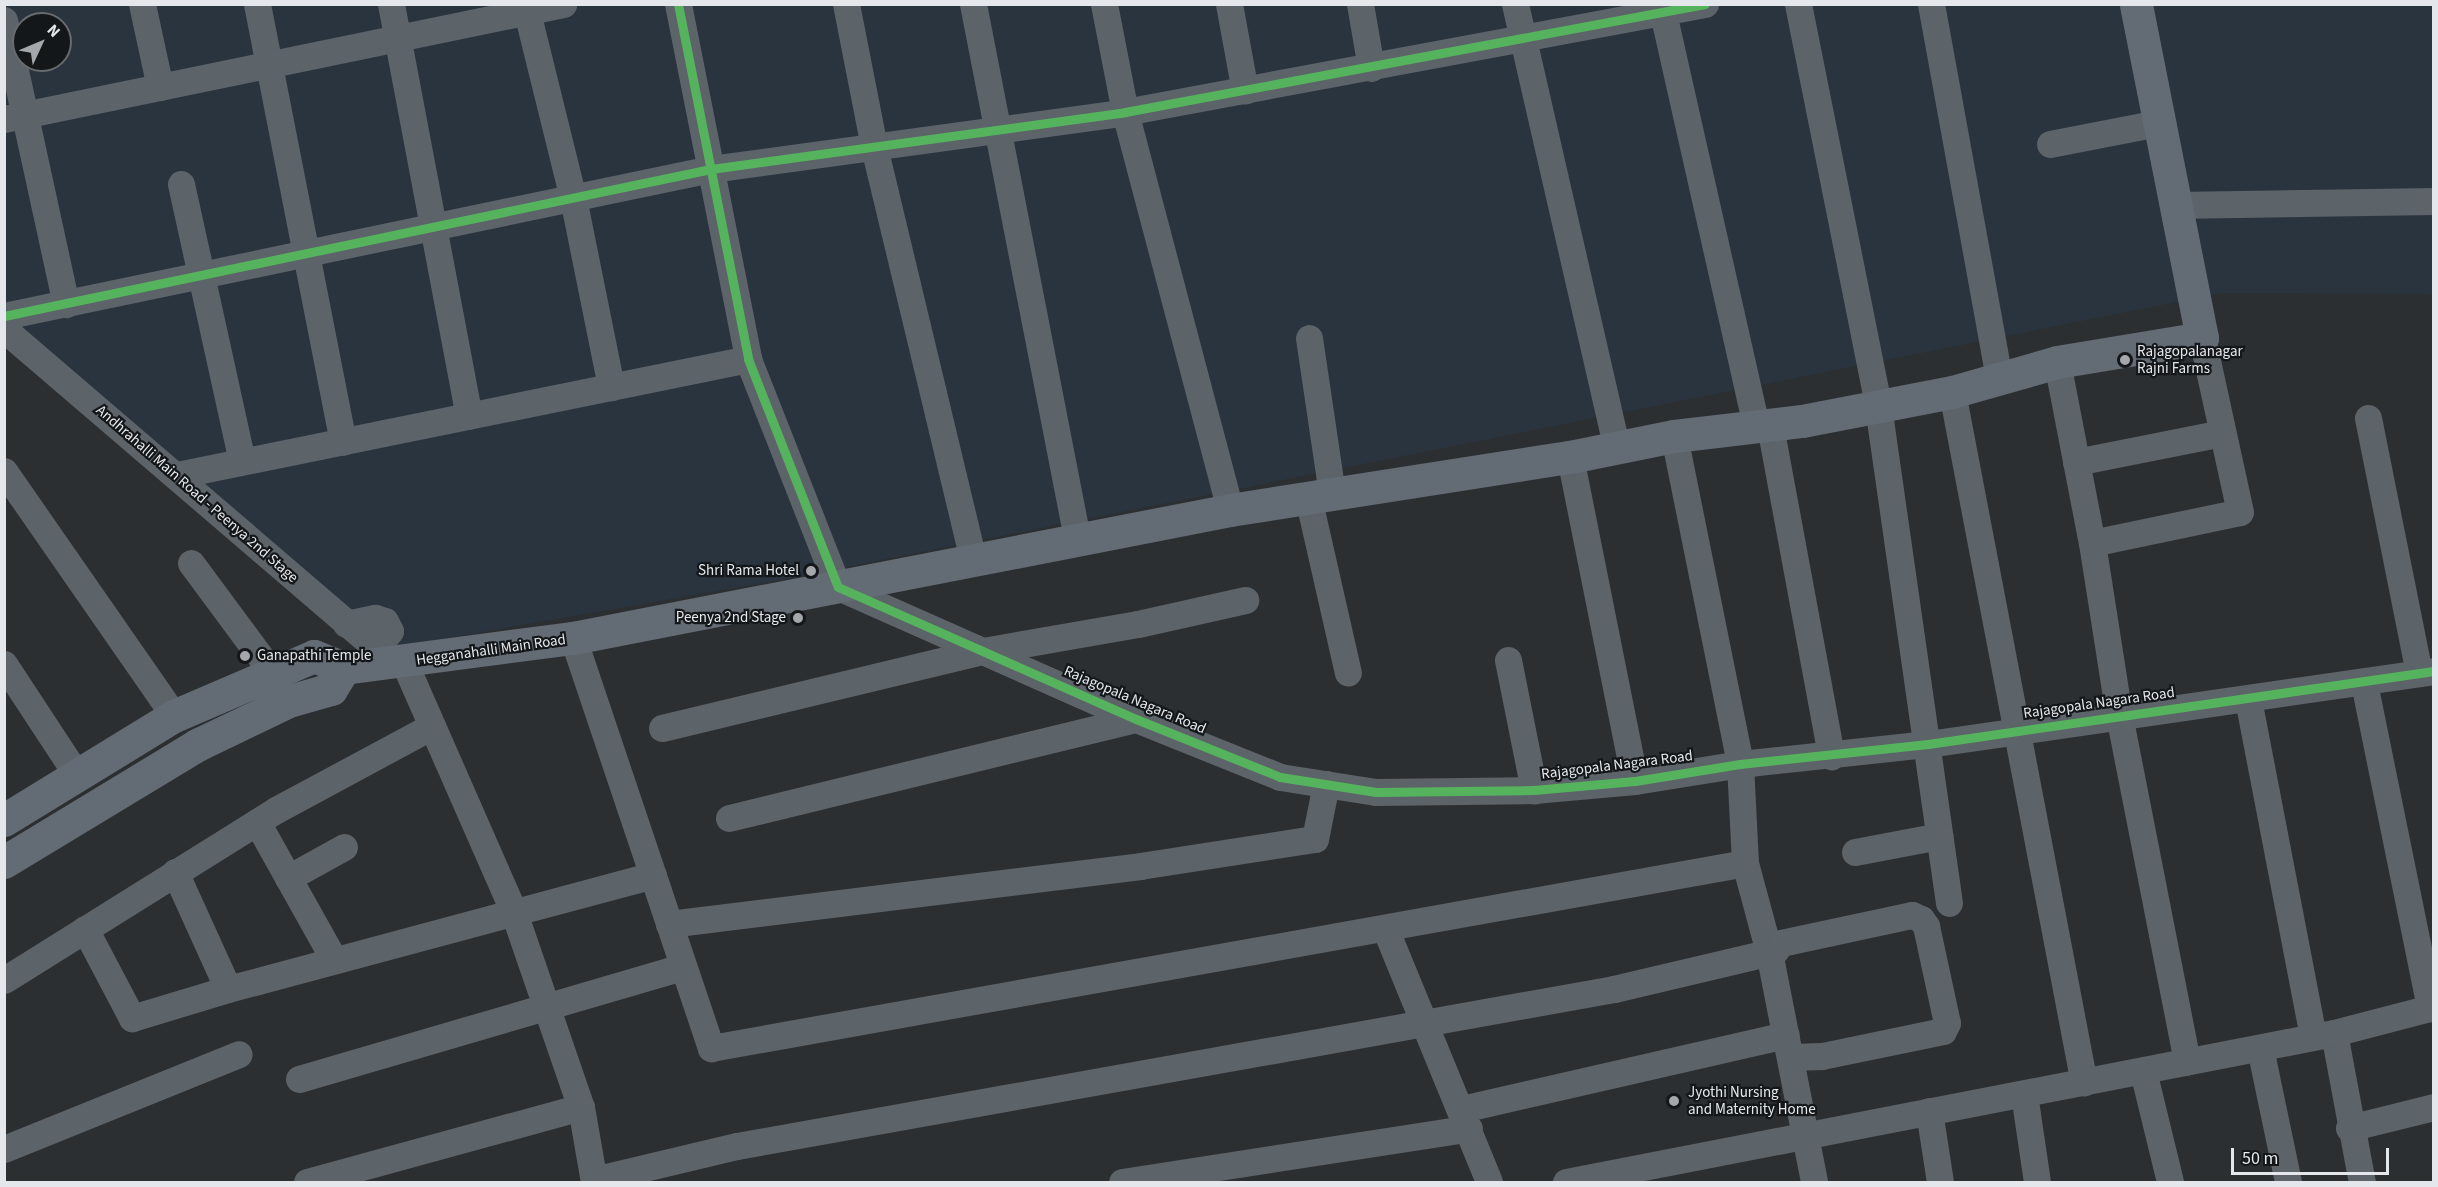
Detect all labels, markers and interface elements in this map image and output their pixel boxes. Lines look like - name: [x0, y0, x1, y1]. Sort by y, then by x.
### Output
- north arrow: [12, 12, 72, 72]
- text: N: [42, 19, 65, 42]
- place label: Rajagopalanagar Rajni Farms: [2137, 342, 2243, 377]
- marker: Rajagopalanagar Rajni Farms: [2118, 353, 2132, 367]
- street label: Andhrahalli Main Road - Peenya 2nd Stage: [92, 401, 302, 587]
- place label: Shri Rama Hotel: [698, 562, 799, 580]
- marker: Shri Rama Hotel: [804, 564, 818, 578]
- place label: Peenya 2nd Stage: [676, 609, 786, 627]
- marker: Peenya 2nd Stage: [791, 611, 805, 625]
- street label: Hegganahalli Main Road: [415, 631, 567, 669]
- place label: Ganapathi Temple: [257, 647, 371, 665]
- marker: Ganapathi Temple: [238, 649, 252, 663]
- street label: Rajagopala Nagara Road: [1061, 662, 1209, 738]
- street label: Rajagopala Nagara Road: [2022, 683, 2176, 723]
- street label: Rajagopala Nagara Road: [1540, 747, 1694, 783]
- place label: Jyothi Nursing and Maternity Home: [1688, 1083, 1816, 1118]
- marker: Jyothi Nursing and Maternity Home: [1665, 1092, 1683, 1110]
- scale bar: [2234, 1136, 2392, 1174]
- text: 50 m: [2242, 1146, 2278, 1171]

